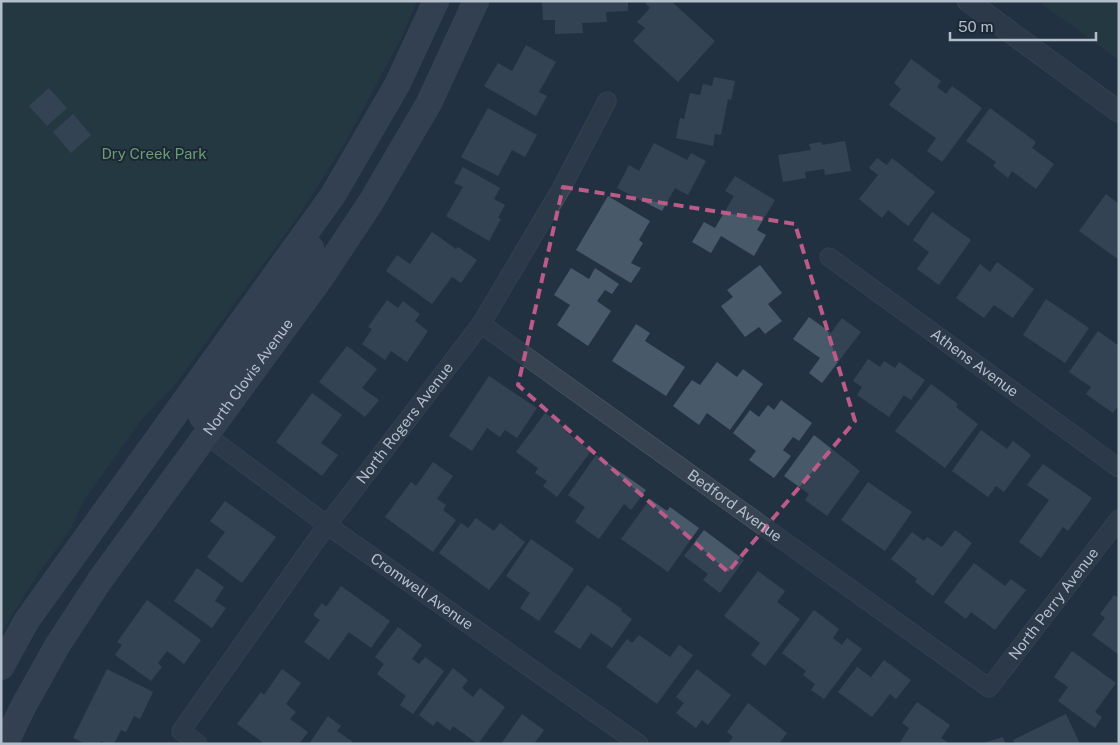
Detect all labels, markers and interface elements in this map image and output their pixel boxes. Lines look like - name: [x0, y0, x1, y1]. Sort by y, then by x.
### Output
- scale bar: [950, 10, 1096, 42]
- text: 50 m: [958, 18, 993, 35]
- park label: Dry Creek Park: [101, 145, 207, 162]
- street label: North Clovis Avenue: [200, 315, 296, 439]
- street label: Athens Avenue: [928, 325, 1022, 400]
- street label: North Rogers Avenue: [353, 359, 456, 487]
- street label: Bedford Avenue: [685, 466, 785, 545]
- street label: North Perry Avenue: [1005, 544, 1102, 663]
- street label: Cromwell Avenue: [367, 549, 477, 633]

